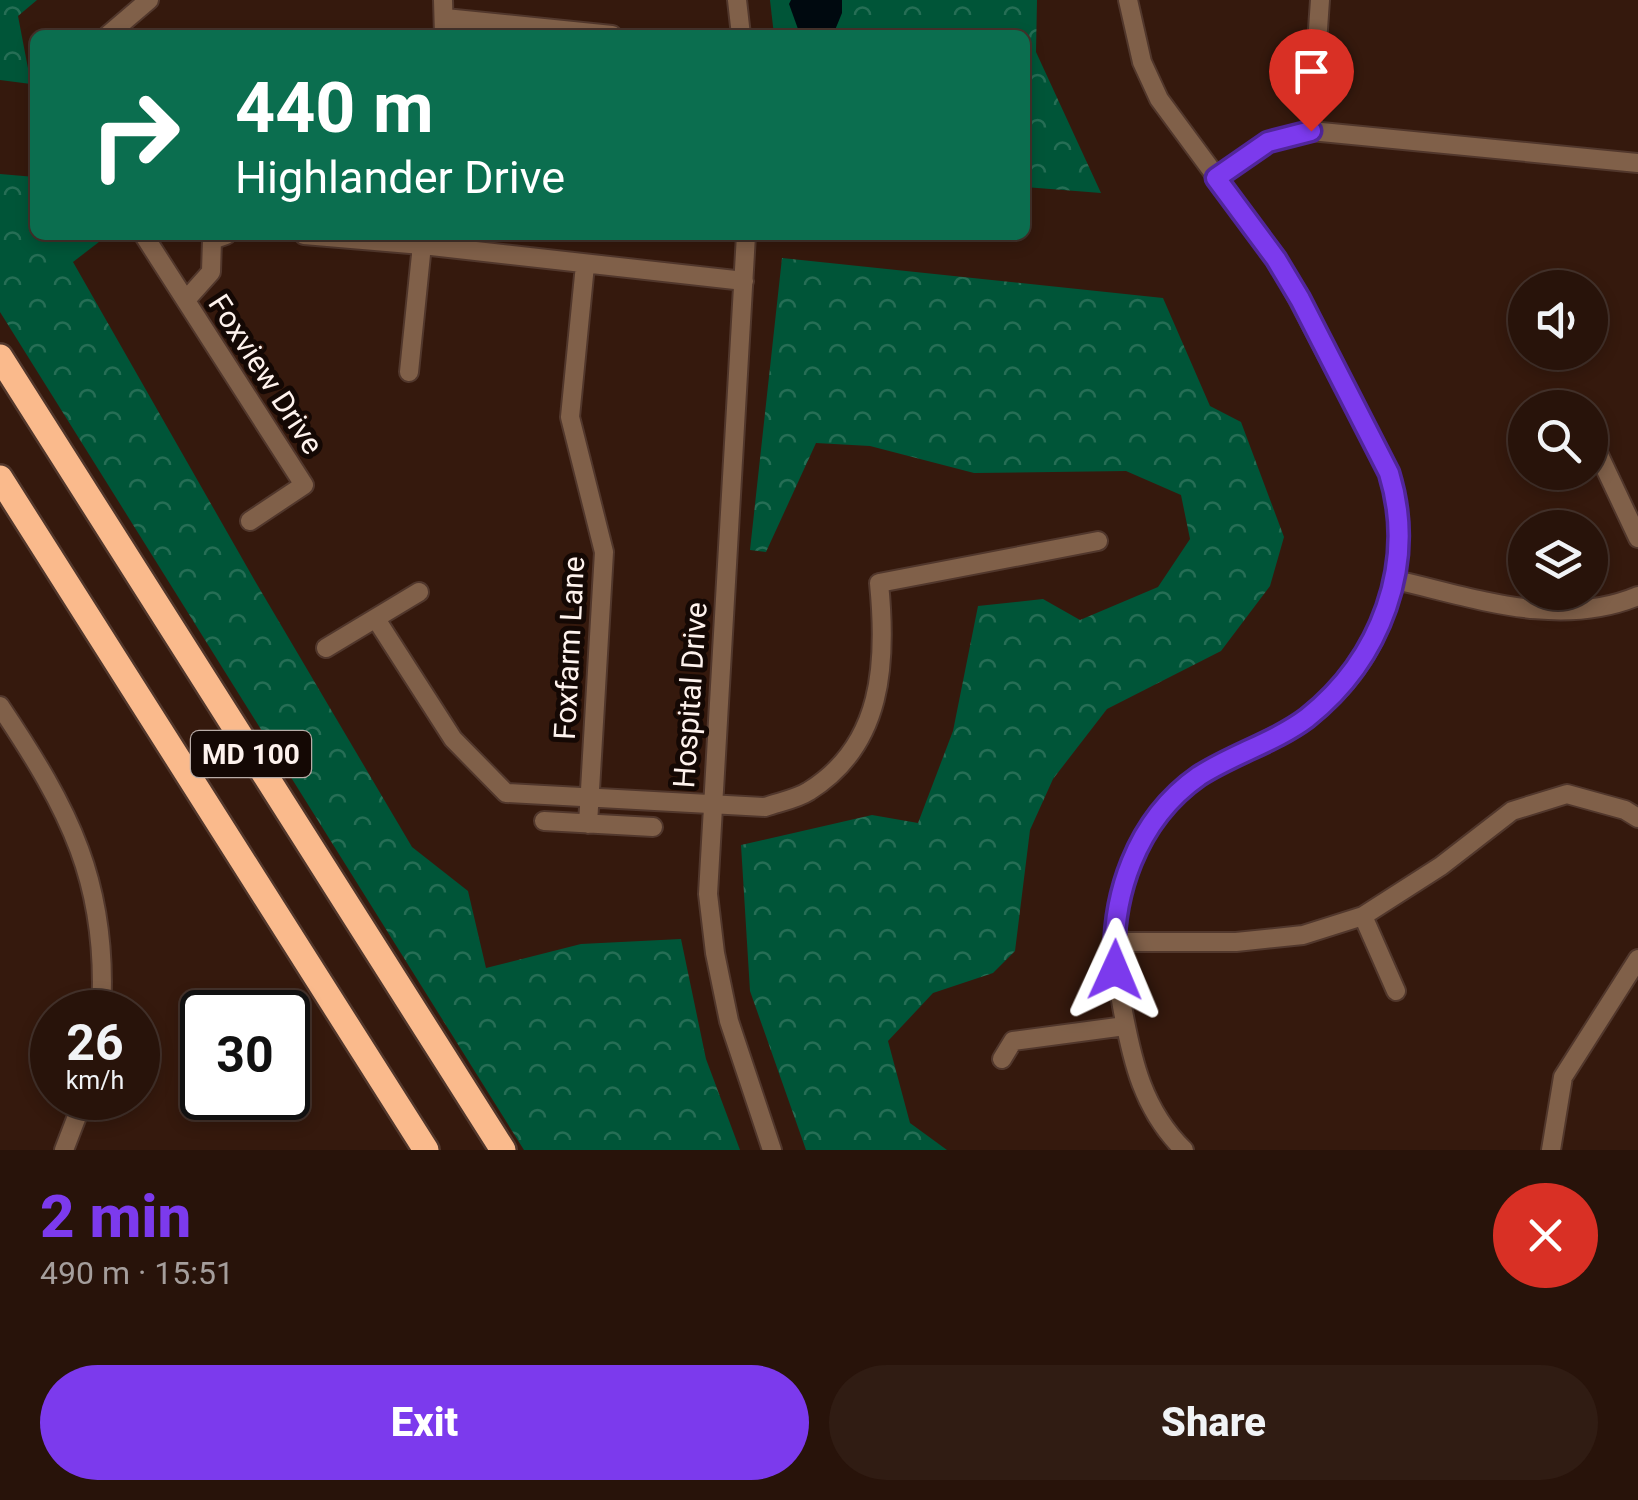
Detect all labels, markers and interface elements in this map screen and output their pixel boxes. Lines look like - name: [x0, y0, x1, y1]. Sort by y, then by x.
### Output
- pin: [1269, 29, 1354, 132]
- icon: arrive: [1284, 44, 1339, 99]
- text: 440 m: [235, 67, 434, 149]
- icon: right: [70, 70, 200, 200]
- text: Highlander Drive: [235, 151, 565, 204]
- map controls: [1508, 270, 1608, 610]
- button: sound: [1508, 270, 1608, 370]
- street label: Foxview Drive: [201, 288, 331, 460]
- button: search: [1508, 390, 1608, 490]
- button: layers: [1508, 510, 1608, 610]
- street label: Foxfarm Lane: [547, 555, 591, 741]
- street label: Hospital Drive: [666, 601, 714, 789]
- road number: MD 100: [191, 731, 311, 777]
- position arrow: [1063, 918, 1167, 1022]
- speed limit sign: 30: [180, 990, 310, 1120]
- text: 26: [66, 1014, 124, 1072]
- text: km/h: [66, 1066, 124, 1095]
- text: 2 min: [40, 1181, 191, 1252]
- button: close: [1493, 1183, 1598, 1288]
- text: 490 m · 15:51: [40, 1254, 234, 1292]
- button: Exit: [40, 1365, 809, 1480]
- button: Share: [829, 1365, 1598, 1480]

